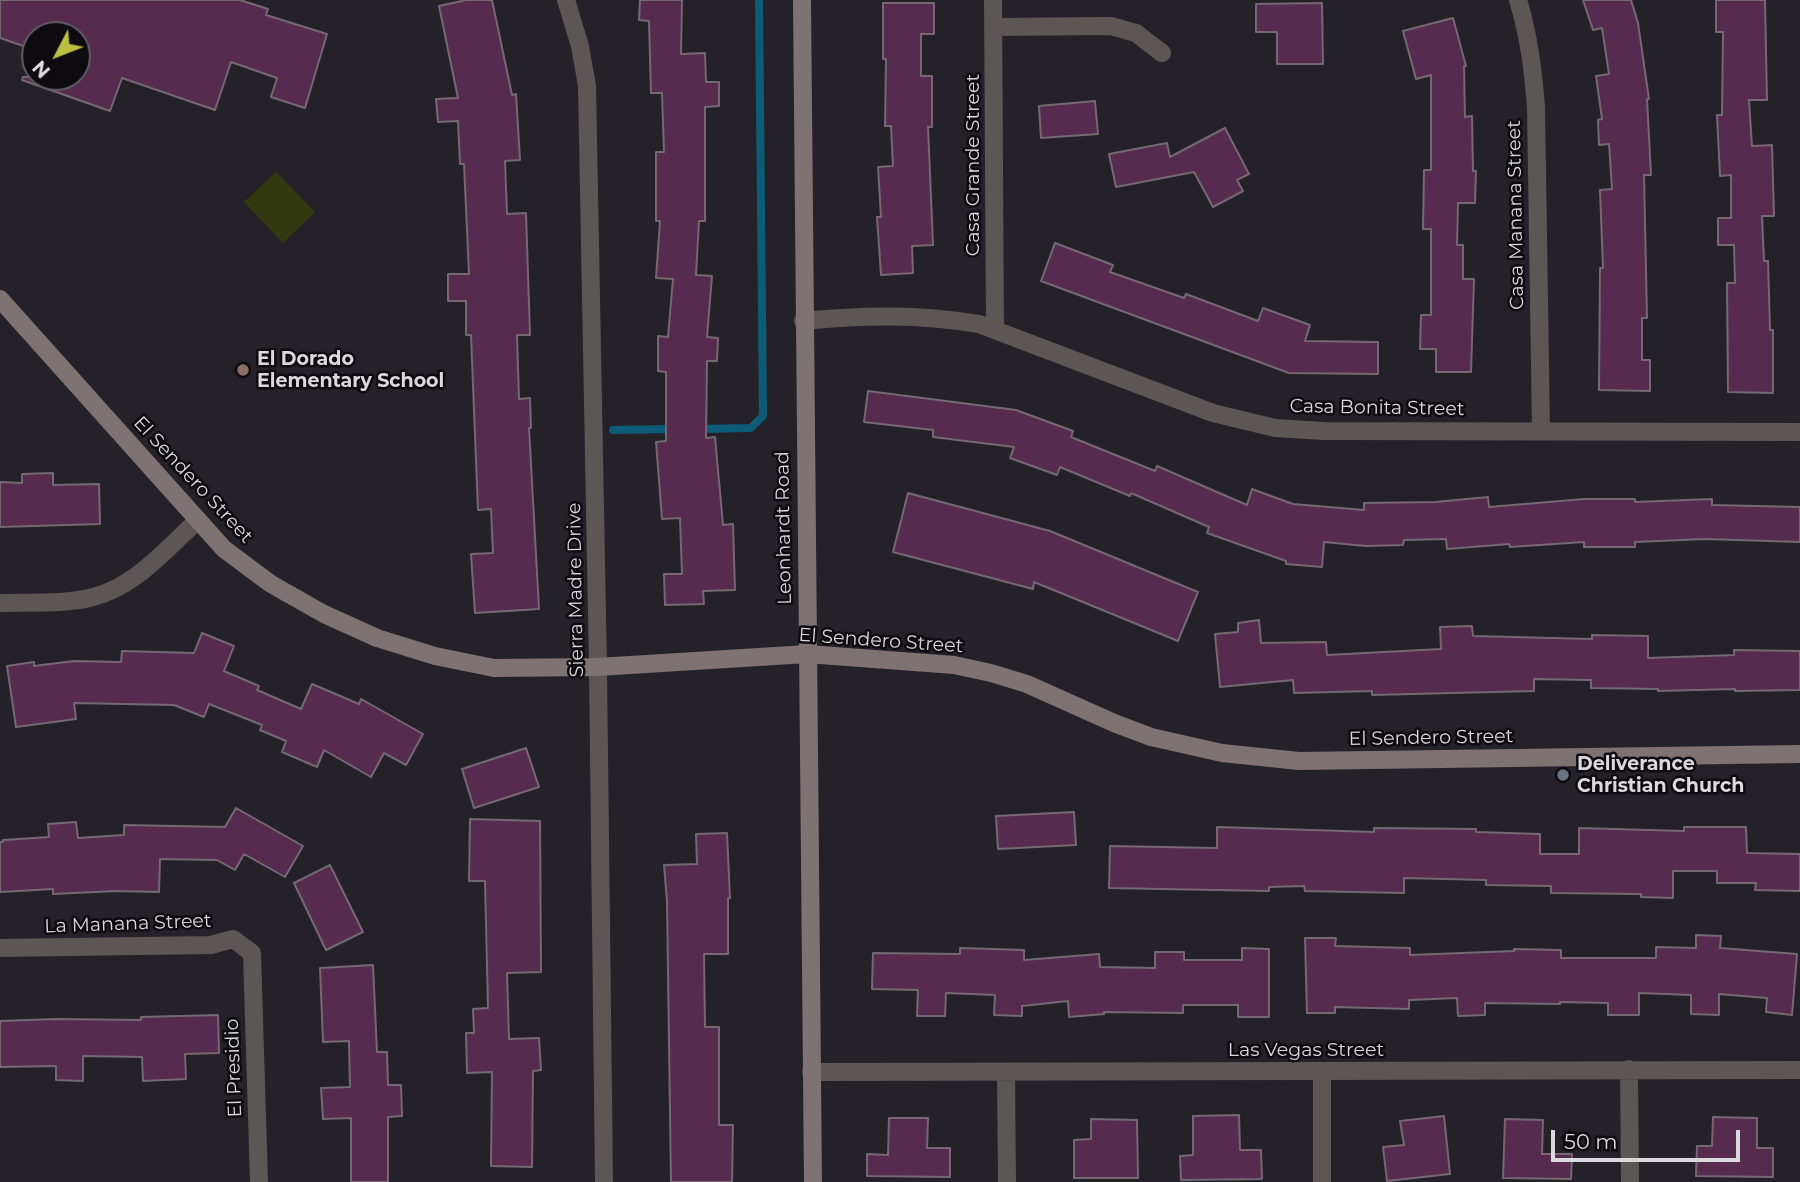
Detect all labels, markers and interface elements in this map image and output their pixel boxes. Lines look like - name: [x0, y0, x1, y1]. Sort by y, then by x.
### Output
- north arrow: [21, 21, 91, 91]
- text: N: [28, 56, 55, 82]
- street label: Casa Grande Street: [962, 74, 984, 256]
- street label: Casa Manana Street: [1503, 120, 1529, 310]
- place label: El Dorado Elementary School: [257, 348, 444, 392]
- marker: El Dorado Elementary School: [235, 362, 251, 378]
- street label: Casa Bonita Street: [1289, 395, 1465, 421]
- street label: El Sendero Street: [128, 412, 258, 548]
- street label: Leonhardt Road: [771, 451, 797, 605]
- street label: Sierra Madre Drive: [563, 503, 589, 677]
- street label: El Sendero Street: [798, 624, 964, 658]
- street label: El Sendero Street: [1348, 725, 1514, 751]
- place label: Deliverance Christian Church: [1577, 753, 1744, 797]
- marker: Deliverance Christian Church: [1555, 767, 1571, 783]
- street label: La Manana Street: [44, 910, 212, 938]
- street label: El Presidio: [221, 1018, 247, 1118]
- street label: Las Vegas Street: [1228, 1039, 1384, 1061]
- scale bar: [1555, 1116, 1744, 1160]
- text: 50 m: [1564, 1129, 1618, 1154]

